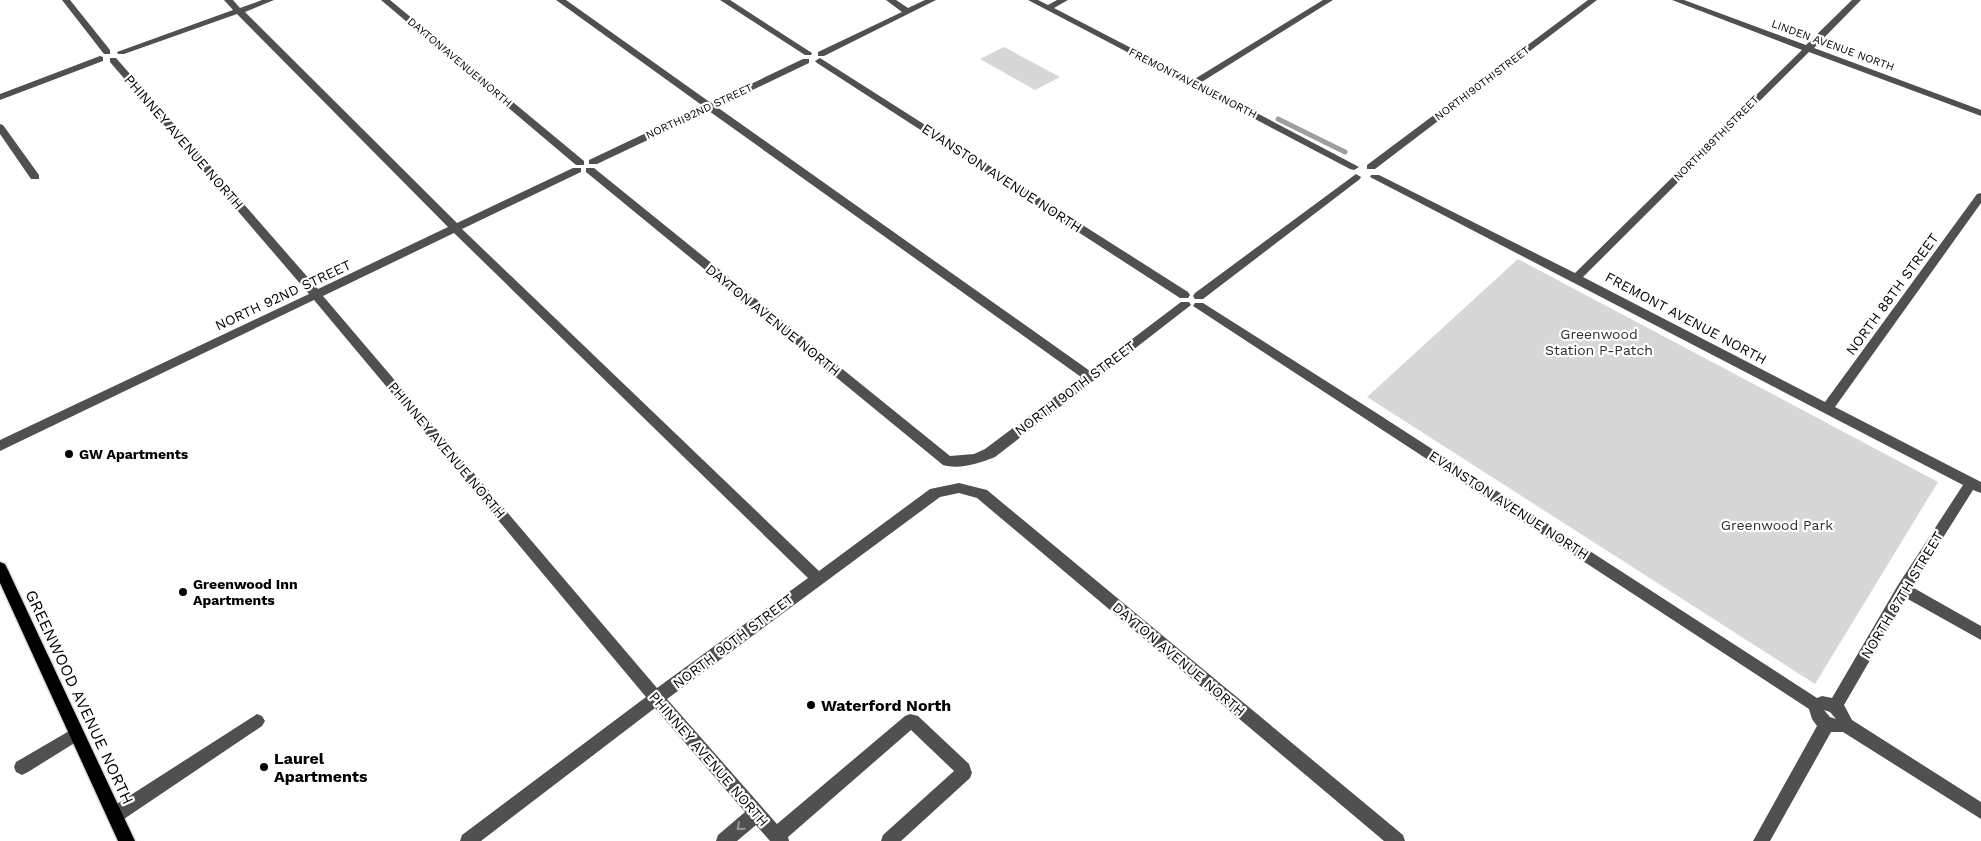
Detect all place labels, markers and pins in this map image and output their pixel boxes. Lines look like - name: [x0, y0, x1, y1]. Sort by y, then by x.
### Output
- place label: GW Apartments: [79, 446, 189, 462]
- marker: GW Apartments: [63, 448, 75, 460]
- place label: Greenwood Inn Apartments: [193, 576, 298, 608]
- marker: Greenwood Inn Apartments: [177, 586, 189, 598]
- place label: Waterford North: [821, 696, 951, 715]
- marker: Waterford North: [805, 699, 817, 711]
- place label: Laurel Apartments: [274, 749, 368, 786]
- marker: Laurel Apartments: [258, 761, 270, 773]

